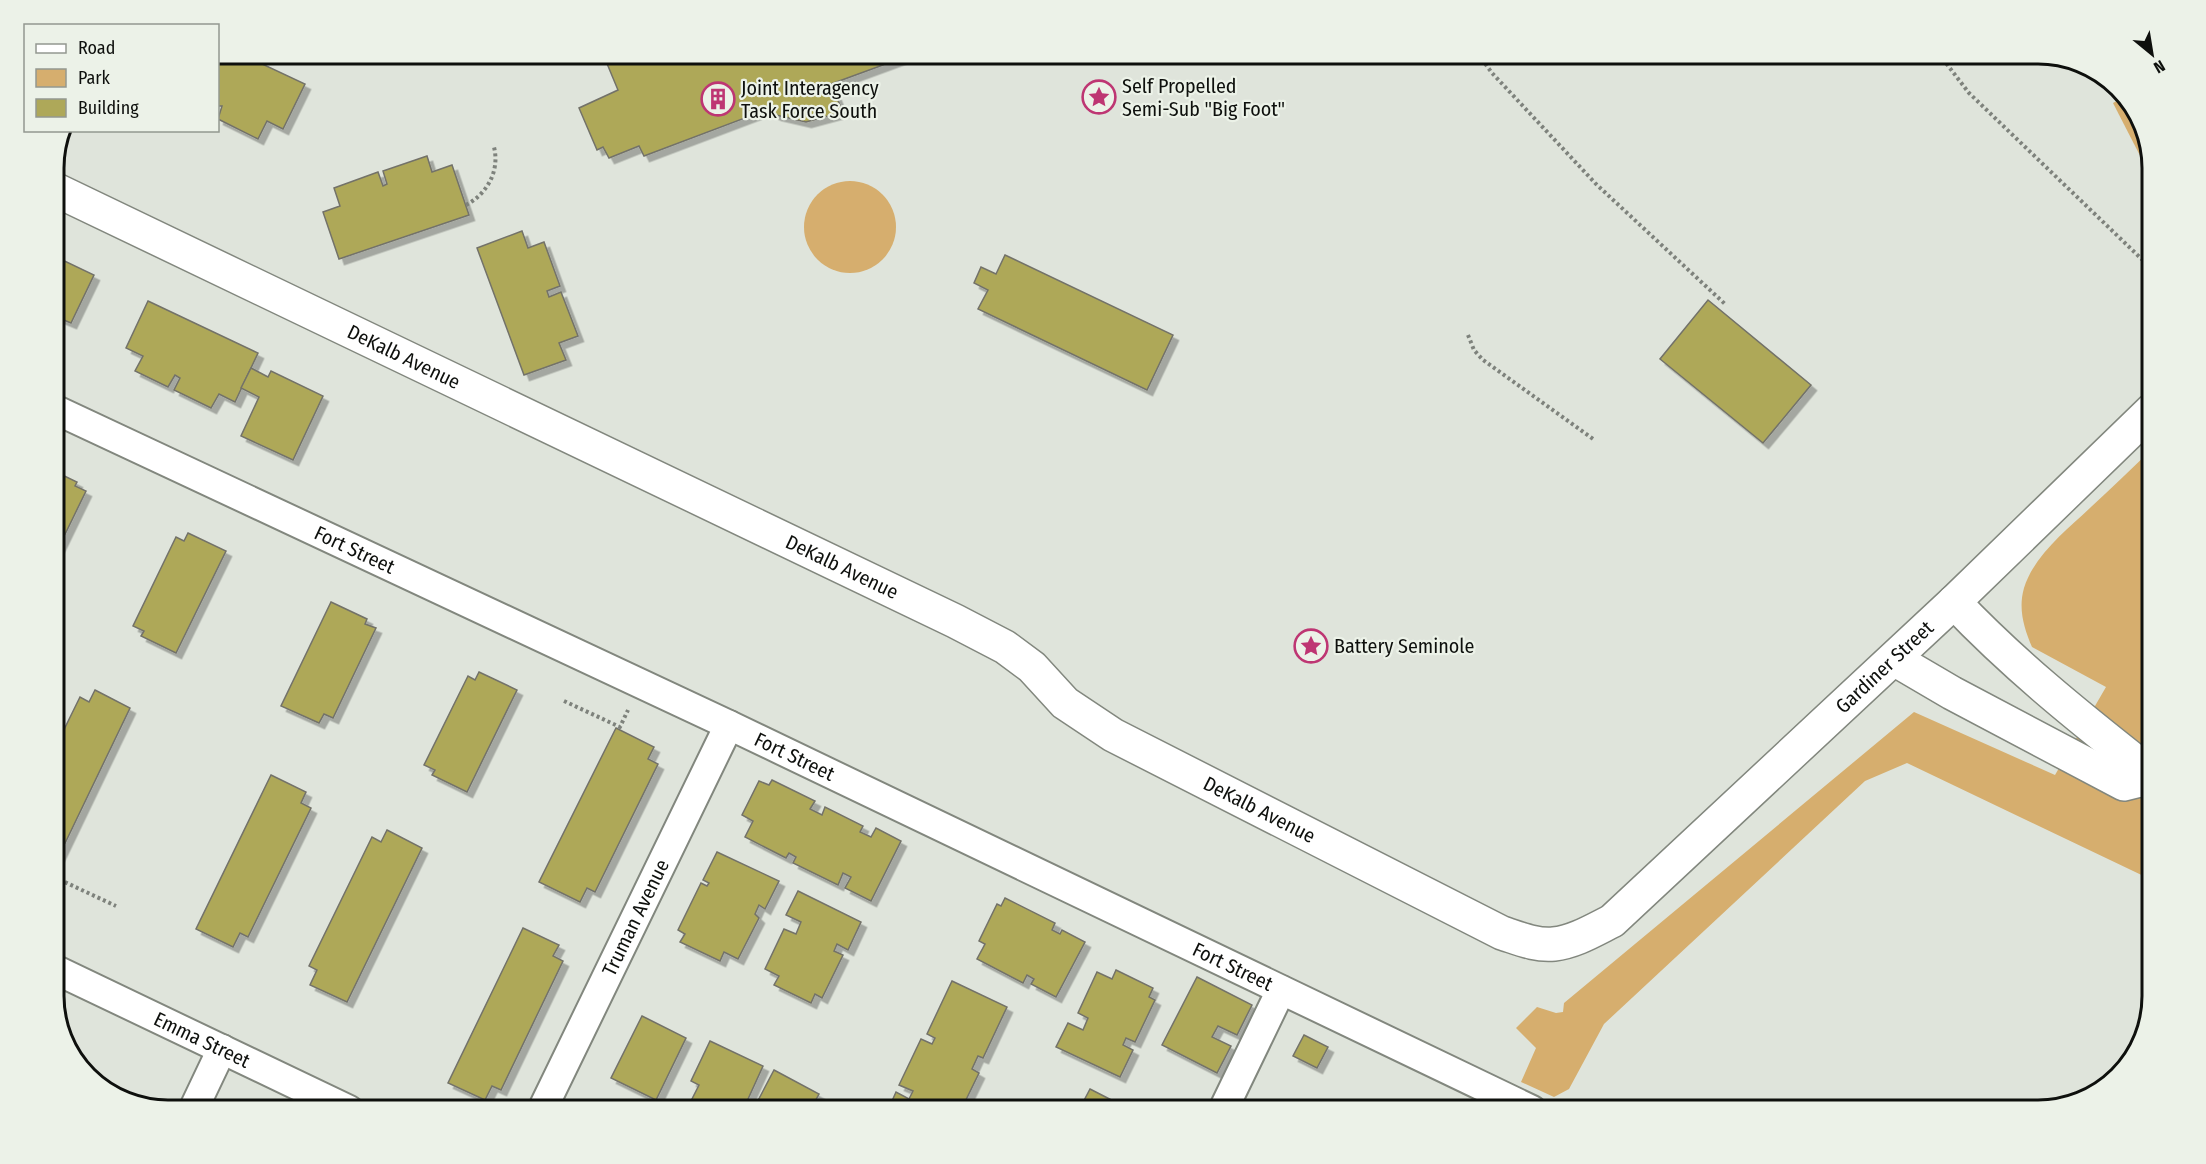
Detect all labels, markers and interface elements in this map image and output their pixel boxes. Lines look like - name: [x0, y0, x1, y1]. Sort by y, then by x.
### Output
- legend: [24, 24, 219, 132]
- north arrow: [2122, 24, 2182, 84]
- text: Road: [78, 37, 115, 59]
- text: N: [2150, 56, 2168, 77]
- text: Park: [78, 67, 111, 89]
- place label: Self Propelled Semi-Sub "Big Foot": [1122, 74, 1285, 121]
- place label: Joint Interagency Task Force South: [741, 76, 879, 123]
- place icon: Self Propelled Semi-Sub "Big Foot": [1081, 79, 1117, 115]
- building icon: Joint Interagency Task Force South: [700, 81, 736, 117]
- text: Building: [78, 97, 139, 119]
- street label: DeKalb Avenue: [344, 319, 464, 394]
- street label: Fort Street: [311, 521, 399, 579]
- street label: DeKalb Avenue: [782, 530, 902, 604]
- street label: Gardiner Street: [1831, 615, 1939, 718]
- place icon: Battery Seminole: [1293, 628, 1329, 664]
- place label: Battery Seminole: [1334, 634, 1474, 658]
- street label: Fort Street: [751, 727, 839, 786]
- street label: DeKalb Avenue: [1199, 771, 1319, 848]
- street label: Truman Avenue: [597, 855, 674, 980]
- street label: Fort Street: [1189, 937, 1277, 996]
- street label: Emma Street: [150, 1007, 254, 1073]

